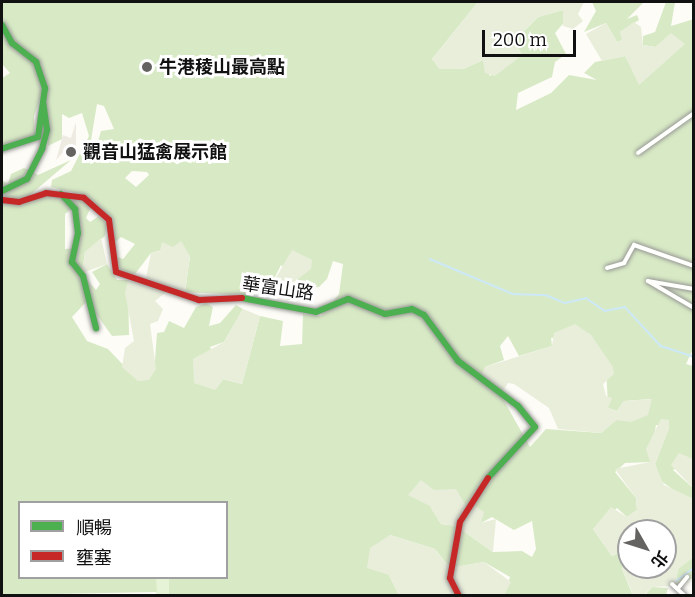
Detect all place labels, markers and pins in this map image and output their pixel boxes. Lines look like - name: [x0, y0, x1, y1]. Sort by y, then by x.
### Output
- place label: 牛港稜山最高點: [159, 56, 285, 78]
- marker: 牛港稜山最高點: [140, 60, 154, 74]
- place label: 觀音山猛禽展示館: [83, 141, 227, 163]
- marker: 觀音山猛禽展示館: [64, 145, 78, 159]

